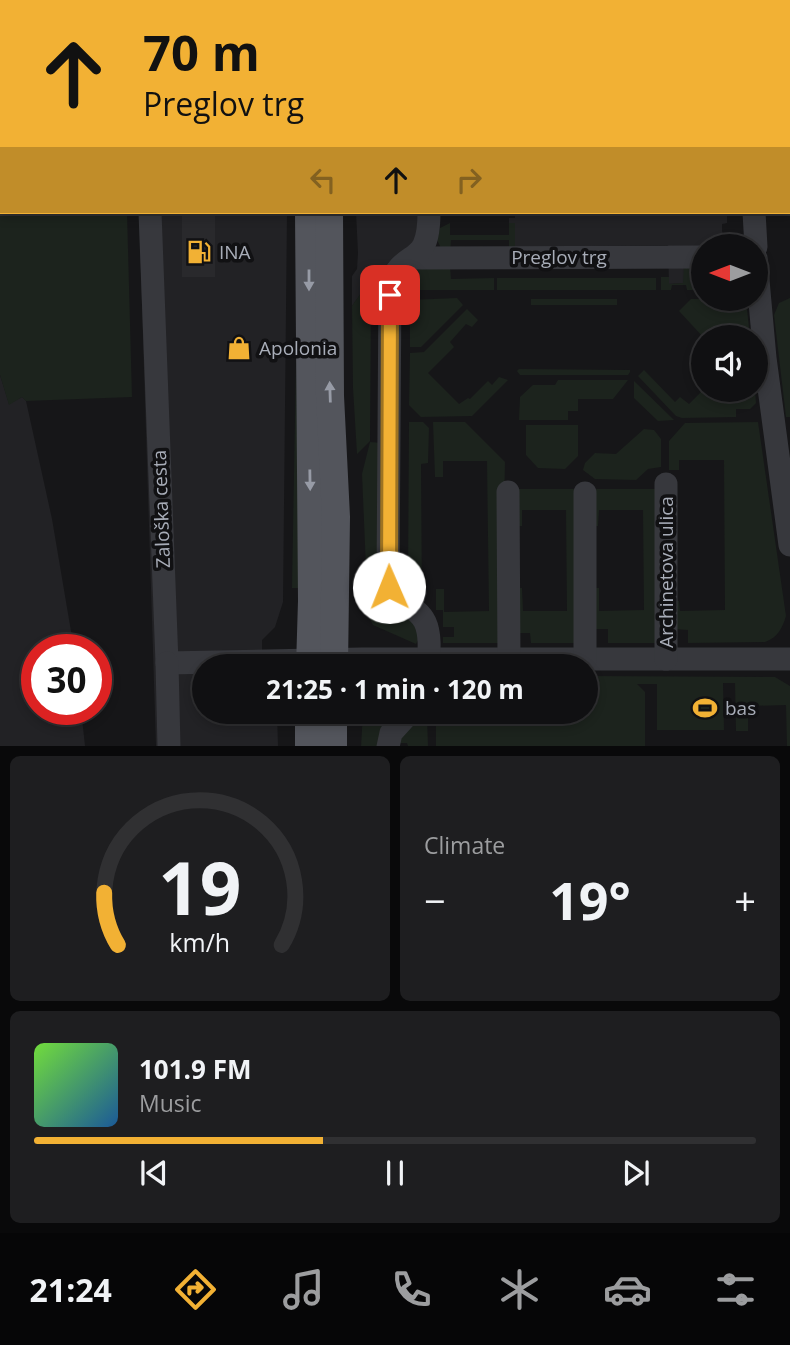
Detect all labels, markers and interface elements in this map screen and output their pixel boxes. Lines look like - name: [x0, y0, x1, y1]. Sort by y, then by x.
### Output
- text: 70 m: [143, 19, 260, 85]
- icon: ahead: [28, 28, 119, 119]
- text: Preglov trg: [143, 82, 304, 125]
- icon: left: [304, 161, 342, 199]
- icon: ahead: [377, 161, 415, 199]
- icon: right: [450, 161, 488, 199]
- north arrow: [691, 234, 768, 312]
- map controls: [691, 234, 768, 402]
- fuel station icon: INA: [185, 238, 213, 266]
- place label: INA: [219, 239, 251, 265]
- street label: Preglov trg: [511, 244, 607, 270]
- pin: [360, 265, 420, 325]
- one-way arrow: [303, 269, 315, 291]
- icon: arrive: [371, 276, 409, 314]
- button: sound: [691, 325, 768, 402]
- shop icon: Apolonia: [225, 334, 253, 362]
- place label: Apolonia: [259, 335, 337, 361]
- one-way arrow: [325, 381, 336, 403]
- street label: Zaloška cesta: [146, 449, 176, 569]
- one-way arrow: [305, 469, 316, 491]
- street label: Archinetova ulica: [653, 496, 679, 648]
- position arrow: [352, 550, 426, 624]
- speed limit sign: 30: [21, 634, 112, 725]
- text: 21:25 · 1 min · 120 m: [266, 671, 524, 707]
- sports icon: bas: [691, 694, 719, 722]
- place label: bas: [725, 695, 756, 721]
- text: Climate: [424, 829, 505, 861]
- text: 19: [158, 837, 242, 936]
- text: 19°: [549, 864, 631, 935]
- text: −: [424, 874, 446, 926]
- text: +: [734, 874, 756, 926]
- text: km/h: [170, 924, 230, 958]
- text: 101.9 FM: [139, 1051, 251, 1087]
- text: Music: [139, 1087, 202, 1119]
- icon: previous: [135, 1154, 173, 1192]
- icon: pause: [376, 1154, 414, 1192]
- icon: next: [617, 1154, 655, 1192]
- icon: directions: [171, 1265, 220, 1314]
- icon: music: [279, 1265, 328, 1314]
- icon: phone: [387, 1265, 436, 1314]
- icon: climate: [495, 1265, 544, 1314]
- icon: car: [603, 1265, 652, 1314]
- icon: filters: [711, 1265, 760, 1314]
- text: 21:24: [30, 1268, 112, 1311]

